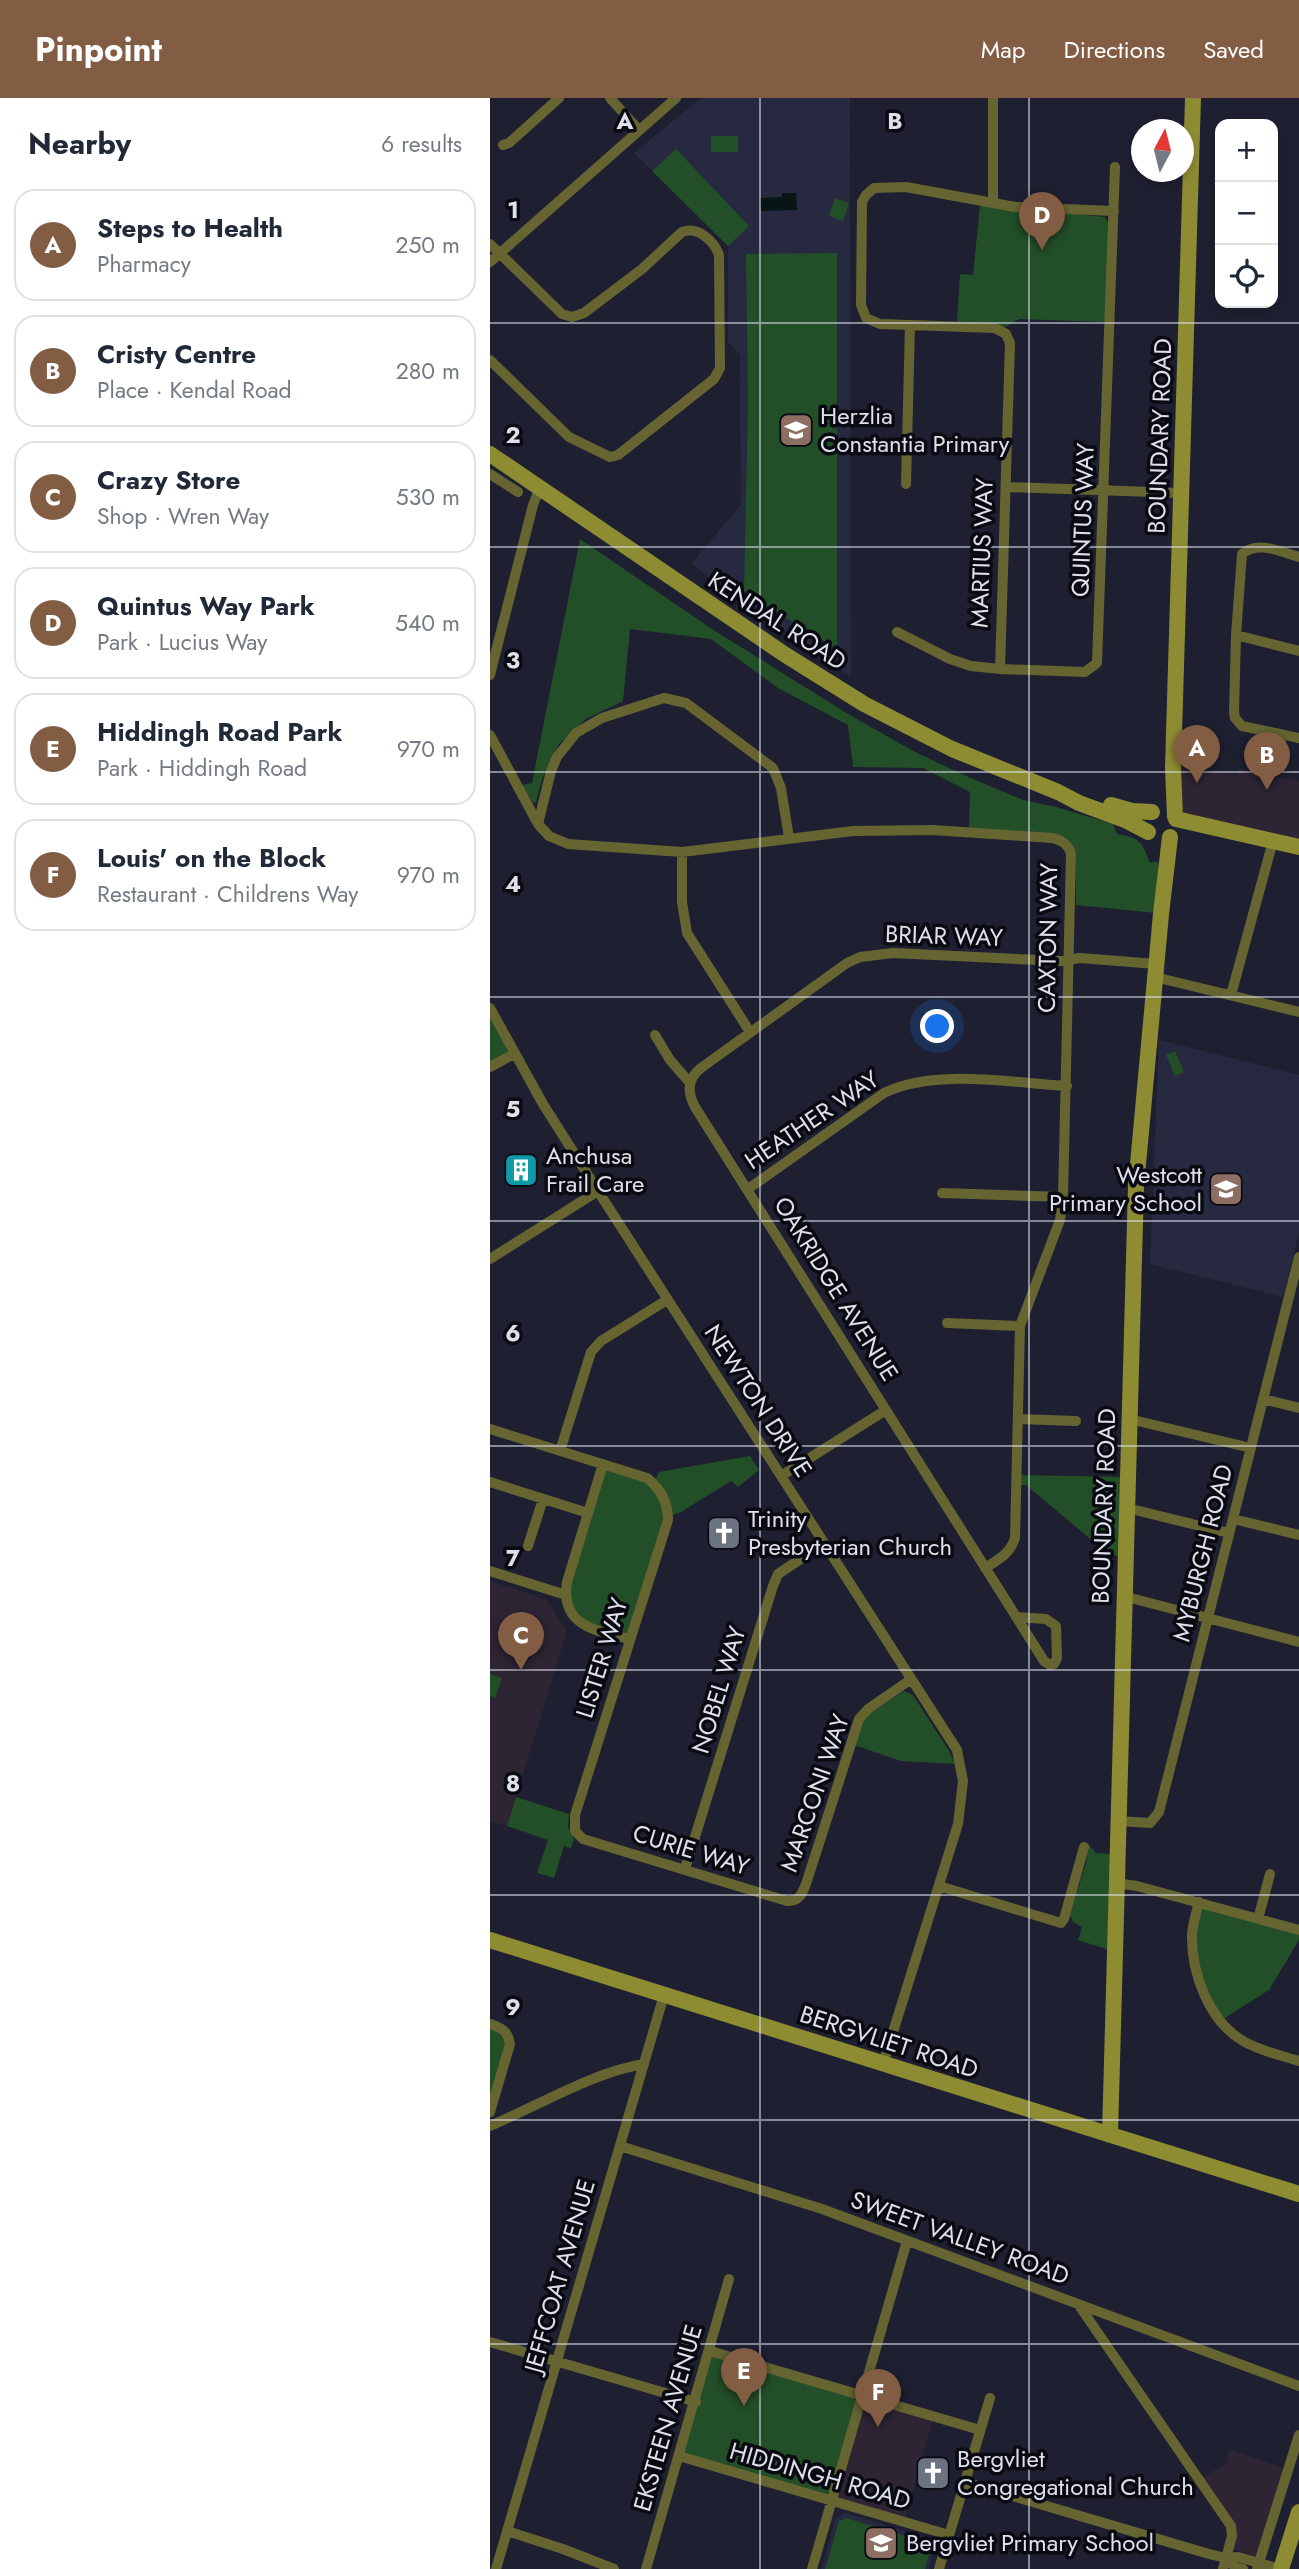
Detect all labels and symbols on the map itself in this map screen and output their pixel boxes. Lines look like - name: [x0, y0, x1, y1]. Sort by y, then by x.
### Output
- text: A: [616, 104, 634, 138]
- text: B: [887, 104, 903, 138]
- north arrow: [1131, 119, 1194, 182]
- pin: D: [1019, 192, 1065, 250]
- text: 1: [507, 193, 519, 227]
- street label: BOUNDARY ROAD: [1139, 338, 1180, 534]
- place label: Herzlia Constantia Primary: [820, 398, 1010, 461]
- school or university icon: Herzlia Constantia Primary: [777, 411, 815, 449]
- text: 2: [505, 418, 521, 452]
- street label: QUINTUS WAY: [1062, 442, 1103, 598]
- street label: MARTIUS WAY: [961, 477, 1002, 629]
- street label: KENDAL ROAD: [701, 563, 853, 678]
- text: 3: [506, 643, 520, 677]
- pin: A: [1174, 725, 1220, 783]
- pin: B: [1244, 732, 1290, 790]
- street label: CAXTON WAY: [1029, 862, 1066, 1013]
- text: 4: [505, 867, 521, 901]
- street label: BRIAR WAY: [884, 916, 1004, 955]
- your location: [920, 1009, 954, 1043]
- street label: HEATHER WAY: [737, 1061, 886, 1178]
- text: 5: [506, 1092, 520, 1126]
- place label: Anchusa Frail Care: [546, 1138, 644, 1201]
- building icon: Anchusa Frail Care: [502, 1151, 540, 1189]
- place label: Westcott Primary School: [1049, 1157, 1202, 1220]
- school or university icon: Westcott Primary School: [1207, 1170, 1245, 1208]
- street label: OAKRIDGE AVENUE: [766, 1190, 907, 1388]
- text: 6: [505, 1316, 521, 1350]
- street label: NEWTON DRIVE: [696, 1317, 821, 1484]
- street label: BOUNDARY ROAD: [1083, 1408, 1124, 1604]
- street label: MYBURGH ROAD: [1164, 1461, 1241, 1645]
- place label: Trinity Presbyterian Church: [748, 1501, 952, 1564]
- church icon: Trinity Presbyterian Church: [705, 1514, 743, 1552]
- text: 7: [506, 1541, 520, 1575]
- street label: LISTER WAY: [567, 1593, 637, 1722]
- pin: C: [498, 1612, 544, 1670]
- street label: NOBEL WAY: [683, 1622, 755, 1758]
- street label: MARCONI WAY: [771, 1709, 858, 1876]
- text: 8: [506, 1766, 520, 1800]
- street label: CURIE WAY: [629, 1815, 754, 1884]
- text: 9: [505, 1990, 521, 2024]
- street label: BERGVLIET ROAD: [795, 1996, 983, 2087]
- street label: JEFFCOAT AVENUE: [514, 2175, 604, 2379]
- street label: SWEET VALLEY ROAD: [846, 2182, 1074, 2293]
- street label: EKSTEEN AVENUE: [624, 2320, 711, 2515]
- pin: E: [721, 2348, 767, 2406]
- pin: F: [855, 2369, 901, 2427]
- street label: HIDDINGH ROAD: [725, 2433, 915, 2518]
- place label: Bergvliet Congregational Church: [957, 2441, 1194, 2504]
- church icon: Bergvliet Congregational Church: [914, 2454, 952, 2492]
- school or university icon: Bergvliet Primary School: [862, 2524, 900, 2562]
- place label: Bergvliet Primary School: [906, 2525, 1154, 2560]

